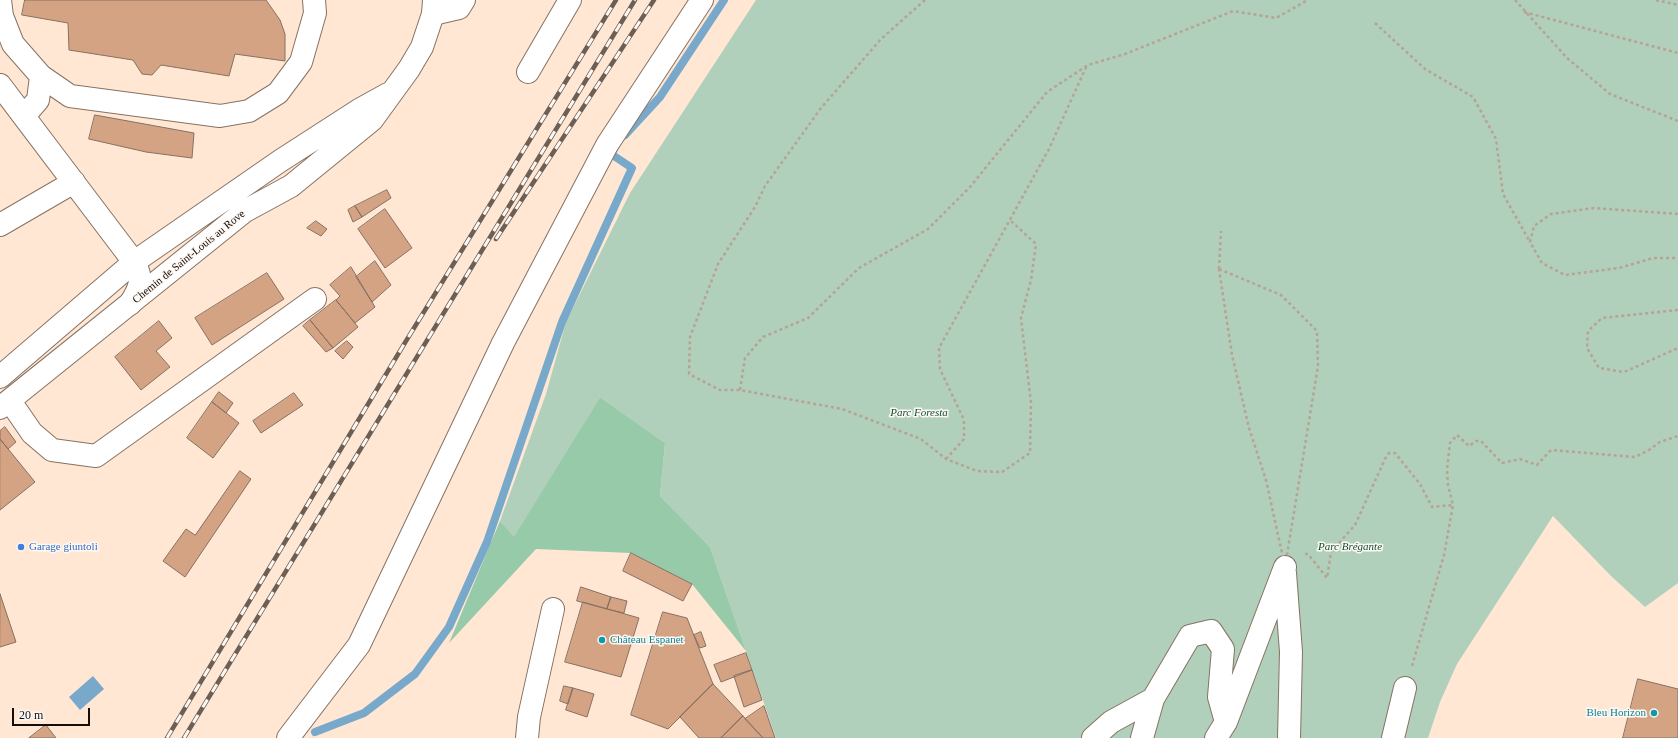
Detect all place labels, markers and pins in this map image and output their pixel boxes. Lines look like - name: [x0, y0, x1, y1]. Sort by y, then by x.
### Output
- place label: Garage giuntoli: [29, 540, 98, 554]
- marker: Garage giuntoli: [16, 542, 26, 552]
- place label: Château Espanet: [610, 633, 684, 647]
- marker: Château Espanet: [597, 635, 607, 645]
- place label: Bleu Horizon: [1586, 706, 1646, 720]
- marker: Bleu Horizon: [1649, 708, 1659, 718]

